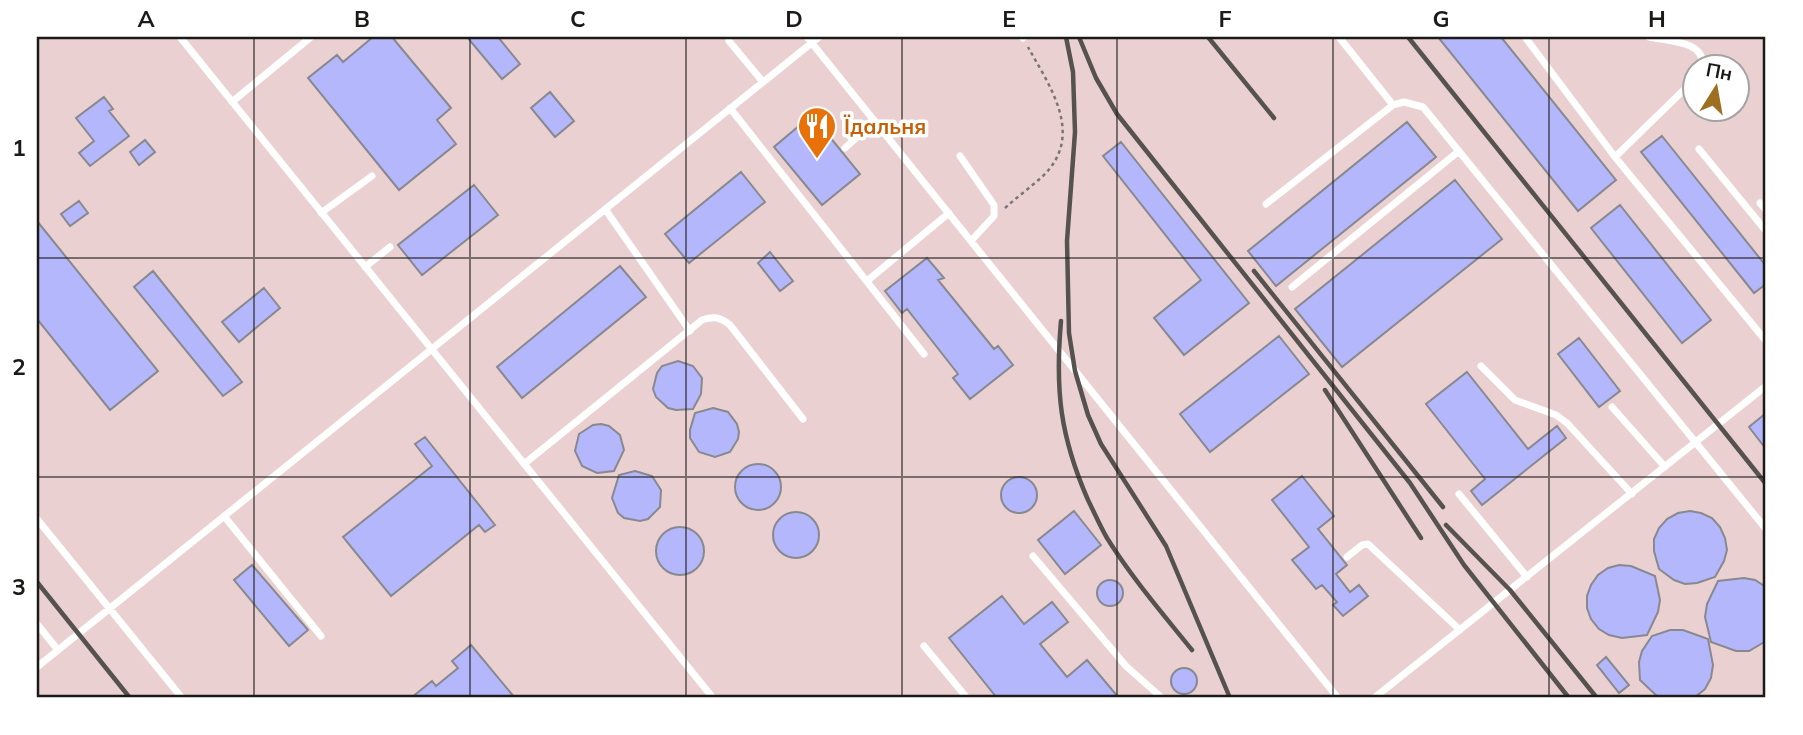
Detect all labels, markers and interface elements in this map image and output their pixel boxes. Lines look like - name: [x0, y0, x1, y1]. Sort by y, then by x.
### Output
- text: A: [137, 4, 155, 33]
- text: B: [354, 4, 370, 33]
- text: C: [570, 4, 586, 33]
- text: D: [785, 4, 803, 33]
- text: E: [1002, 4, 1016, 33]
- text: F: [1218, 4, 1232, 33]
- text: G: [1432, 4, 1450, 33]
- text: H: [1648, 4, 1666, 33]
- north arrow: [1680, 52, 1750, 122]
- text: Пн: [1704, 57, 1735, 86]
- restaurant icon: Їдальня: [796, 105, 838, 160]
- place label: Їдальня: [843, 113, 926, 139]
- text: 1: [12, 133, 26, 162]
- text: 2: [12, 352, 26, 381]
- text: 3: [12, 572, 26, 601]

